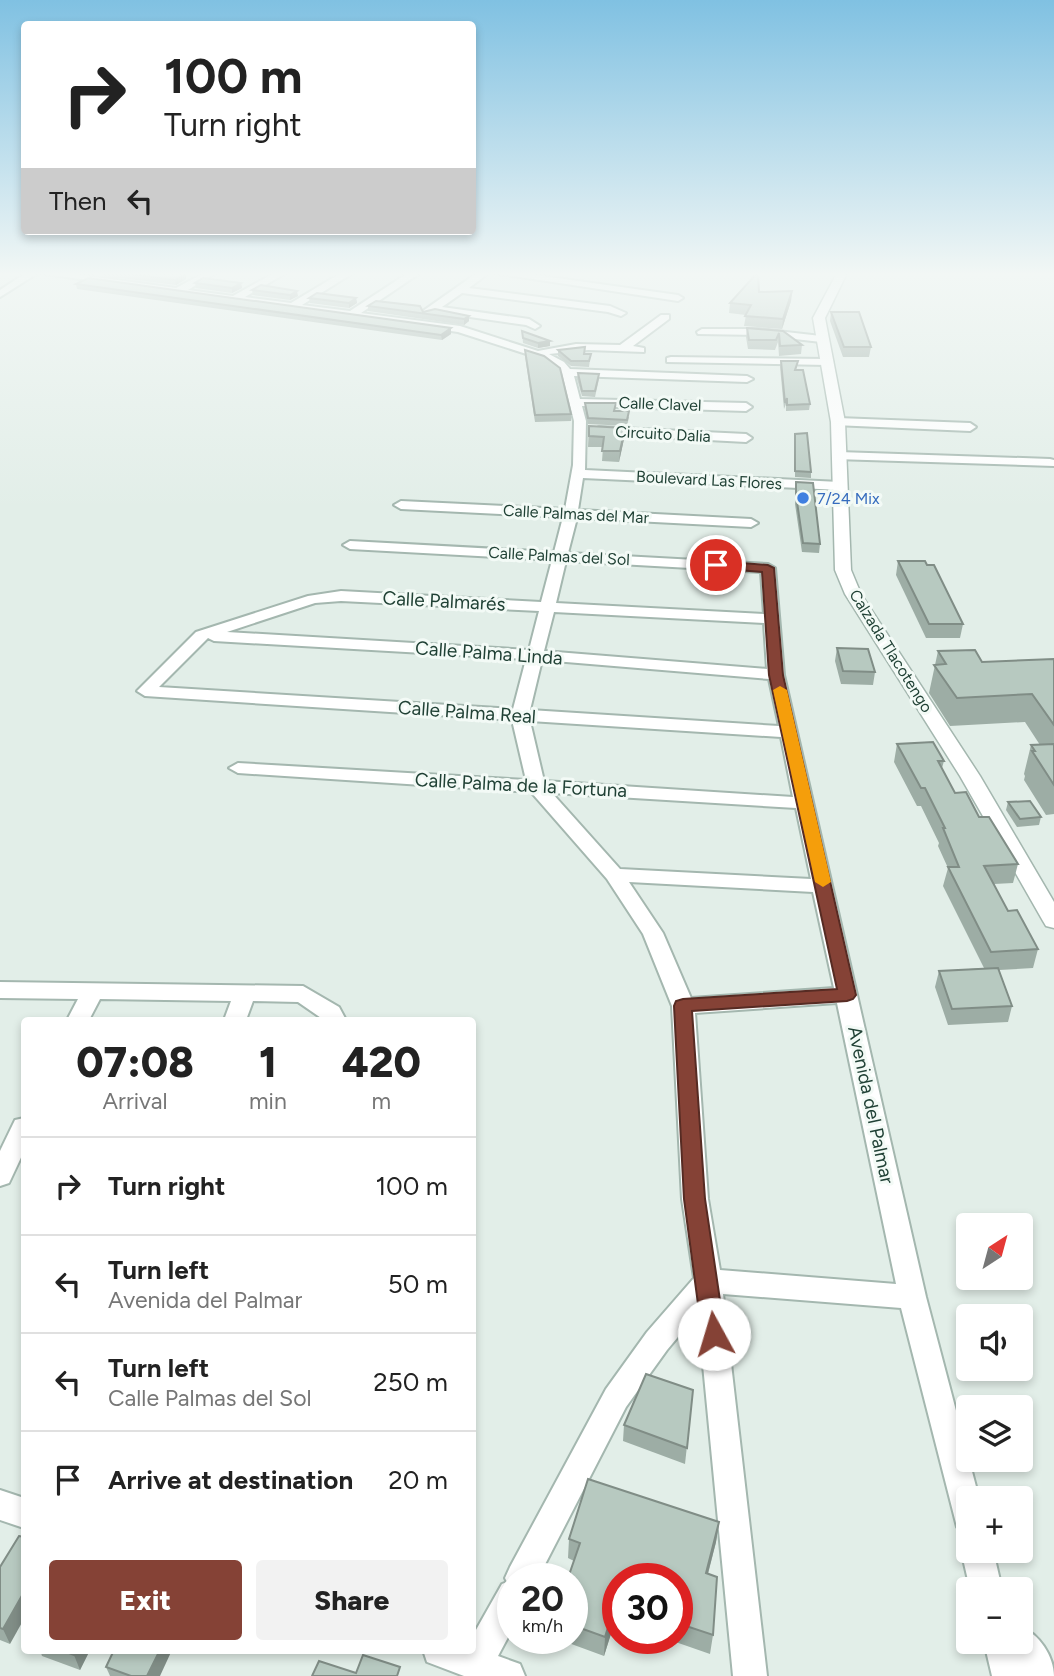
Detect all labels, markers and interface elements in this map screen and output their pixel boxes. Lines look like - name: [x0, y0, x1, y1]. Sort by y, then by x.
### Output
- text: 100 m: [164, 46, 303, 105]
- icon: right: [49, 49, 140, 140]
- text: Turn right: [164, 106, 302, 144]
- icon: left: [121, 182, 159, 220]
- text: Then: [49, 185, 107, 217]
- street label: Calle Clavel: [618, 393, 702, 415]
- street label: Circuito Dalia: [615, 422, 711, 446]
- street label: Boulevard Las Flores: [636, 467, 782, 493]
- place label: 7/24 Mix: [817, 489, 880, 508]
- marker: 7/24 Mix: [795, 490, 811, 506]
- street label: Calle Palmas del Mar: [503, 501, 650, 527]
- pin: [686, 535, 746, 595]
- street label: Calle Palmas del Sol: [488, 543, 630, 569]
- icon: arrive: [697, 546, 735, 584]
- street label: Calle Palmarés: [382, 586, 506, 616]
- street label: Calzada Tlacotengo: [845, 586, 937, 716]
- street label: Calle Palma Linda: [414, 636, 564, 670]
- street label: Calle Palma Real: [397, 696, 537, 728]
- street label: Calle Palma de la Fortuna: [414, 768, 628, 802]
- street label: Avenida del Palmar: [843, 1024, 899, 1186]
- text: 07:08: [76, 1037, 194, 1088]
- text: 1: [259, 1037, 277, 1088]
- text: 420: [342, 1037, 421, 1088]
- text: Arrival: [103, 1087, 167, 1115]
- text: min: [249, 1087, 287, 1115]
- text: m: [372, 1087, 391, 1115]
- icon: right: [49, 1167, 87, 1205]
- text: Turn right: [108, 1170, 225, 1202]
- text: 100 m: [375, 1170, 448, 1202]
- north arrow: [956, 1213, 1032, 1290]
- map controls: [956, 1213, 1033, 1654]
- text: Turn left: [108, 1254, 209, 1286]
- icon: left: [49, 1265, 87, 1303]
- text: 50 m: [388, 1268, 448, 1300]
- text: Avenida del Palmar: [108, 1286, 302, 1314]
- position arrow: [677, 1297, 751, 1371]
- button: sound: [956, 1304, 1033, 1381]
- text: Turn left: [108, 1352, 209, 1384]
- icon: left: [49, 1363, 87, 1401]
- text: 250 m: [373, 1366, 448, 1398]
- text: Calle Palmas del Sol: [108, 1384, 312, 1412]
- button: layers: [956, 1395, 1033, 1472]
- icon: arrive: [49, 1461, 87, 1499]
- text: Arrive at destination: [108, 1464, 353, 1496]
- text: 20 m: [388, 1464, 448, 1496]
- button: +: [956, 1486, 1033, 1563]
- button: Exit: [49, 1560, 242, 1640]
- button: Share: [256, 1560, 448, 1640]
- speed limit sign: 30: [602, 1563, 693, 1654]
- button: −: [956, 1577, 1033, 1654]
- text: 20: [521, 1578, 564, 1620]
- text: km/h: [522, 1615, 563, 1637]

